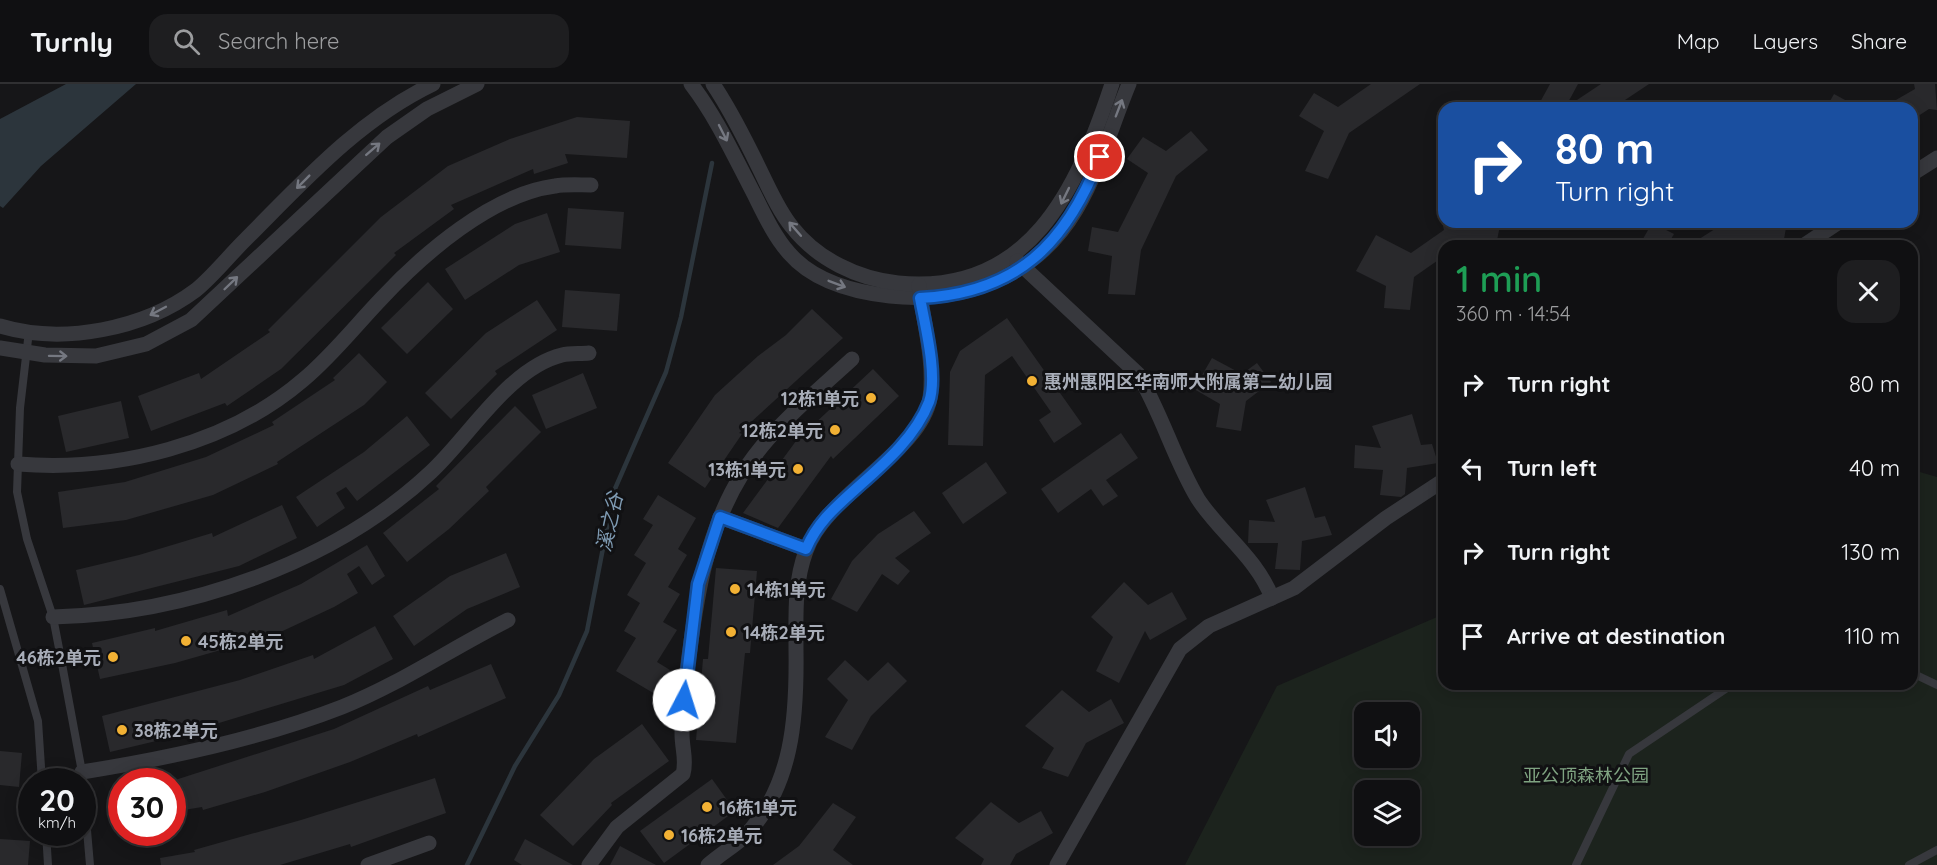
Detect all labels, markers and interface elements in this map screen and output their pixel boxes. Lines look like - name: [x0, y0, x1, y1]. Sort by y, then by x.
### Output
- search box: [149, 14, 569, 68]
- text: Turnly: [30, 24, 113, 59]
- icon: search: [170, 25, 203, 58]
- text: Search here: [218, 27, 339, 55]
- text: Map: [1677, 28, 1720, 54]
- text: Layers: [1753, 28, 1818, 54]
- text: Share: [1851, 28, 1907, 54]
- one-way arrow: [1114, 99, 1125, 117]
- text: 80 m: [1555, 122, 1654, 175]
- one-way arrow: [718, 123, 729, 141]
- icon: right: [1456, 126, 1534, 204]
- pin: [1074, 131, 1125, 182]
- icon: arrive: [1083, 140, 1116, 173]
- one-way arrow: [365, 142, 380, 156]
- one-way arrow: [296, 174, 311, 189]
- text: Turn right: [1555, 174, 1674, 208]
- one-way arrow: [1059, 187, 1071, 205]
- one-way arrow: [788, 222, 802, 237]
- text: 1 min: [1456, 256, 1542, 301]
- button: close: [1837, 260, 1900, 323]
- one-way arrow: [224, 276, 239, 291]
- one-way arrow: [827, 280, 845, 291]
- text: 360 m · 14:54: [1456, 301, 1570, 326]
- one-way arrow: [150, 306, 168, 317]
- one-way arrow: [47, 350, 67, 361]
- icon: right: [1456, 368, 1489, 401]
- place label: 惠州惠阳区华南师大附属第二幼儿园: [1044, 370, 1332, 393]
- text: Turn right: [1507, 370, 1611, 398]
- text: 80 m: [1849, 370, 1900, 398]
- marker: 惠州惠阳区华南师大附属第二幼儿园: [1025, 374, 1039, 388]
- place label: 12栋1单元: [781, 387, 859, 410]
- marker: 12栋1单元: [864, 391, 878, 405]
- place label: 12栋2单元: [742, 419, 823, 442]
- marker: 12栋2单元: [828, 423, 842, 437]
- icon: left: [1456, 452, 1489, 485]
- text: Turn left: [1507, 454, 1597, 482]
- text: 40 m: [1849, 454, 1900, 482]
- place label: 13栋1单元: [708, 458, 786, 481]
- marker: 13栋1单元: [791, 462, 805, 476]
- water label: 溪之谷: [591, 488, 628, 554]
- icon: right: [1456, 536, 1489, 569]
- text: Turn right: [1507, 538, 1611, 566]
- text: 130 m: [1841, 538, 1900, 566]
- place label: 14栋1单元: [747, 578, 826, 601]
- marker: 14栋1单元: [728, 582, 742, 596]
- icon: arrive: [1456, 620, 1489, 653]
- place label: 14栋2单元: [743, 621, 825, 644]
- text: Arrive at destination: [1507, 622, 1725, 650]
- text: 110 m: [1845, 622, 1900, 650]
- marker: 14栋2单元: [724, 625, 738, 639]
- place label: 45栋2单元: [198, 630, 283, 653]
- marker: 45栋2单元: [179, 634, 193, 648]
- place label: 46栋2单元: [16, 646, 101, 669]
- marker: 46栋2单元: [106, 650, 120, 664]
- position arrow: [652, 668, 716, 732]
- map controls: [1354, 702, 1420, 846]
- button: sound: [1354, 702, 1420, 768]
- place label: 38栋2单元: [134, 719, 218, 742]
- marker: 38栋2单元: [115, 723, 129, 737]
- park label: 亚公顶森林公园: [1523, 764, 1649, 787]
- speed limit sign: 30: [108, 768, 186, 846]
- button: layers: [1354, 780, 1420, 846]
- text: 20: [39, 781, 75, 819]
- place label: 16栋1单元: [719, 796, 797, 819]
- marker: 16栋1单元: [700, 800, 714, 814]
- text: km/h: [38, 813, 76, 832]
- place label: 16栋2单元: [681, 824, 762, 847]
- marker: 16栋2单元: [662, 828, 676, 842]

